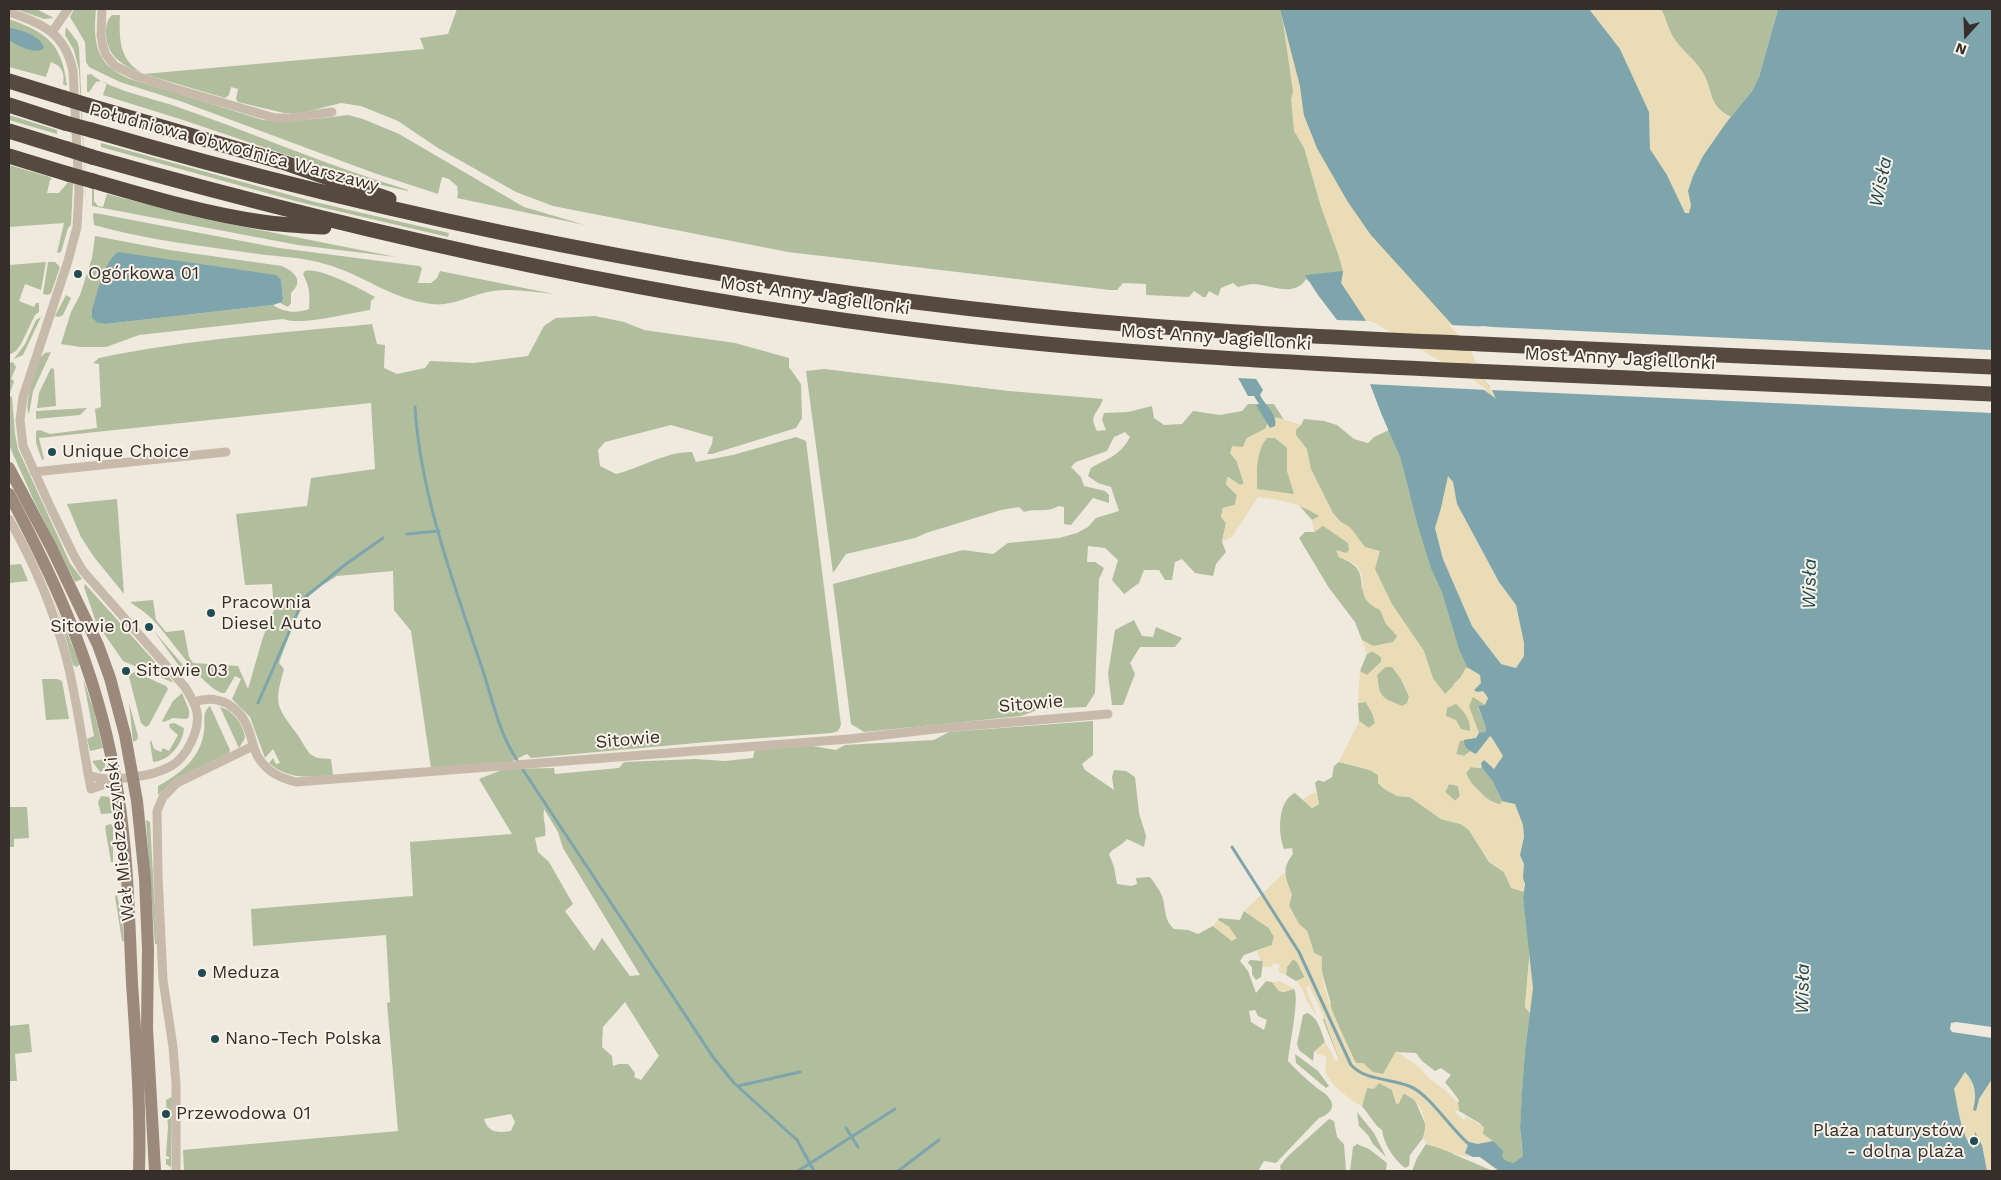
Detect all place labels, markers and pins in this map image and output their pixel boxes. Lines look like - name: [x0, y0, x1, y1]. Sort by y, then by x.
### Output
- place label: Ogórkowa 01: [88, 263, 199, 285]
- marker: Ogórkowa 01: [72, 268, 84, 280]
- place label: Unique Choice: [62, 441, 189, 463]
- marker: Unique Choice: [46, 446, 58, 458]
- place label: Pracownia Diesel Auto: [221, 592, 322, 634]
- marker: Pracownia Diesel Auto: [205, 607, 217, 619]
- place label: Sitowie 01: [50, 616, 139, 638]
- marker: Sitowie 01: [143, 621, 155, 633]
- place label: Sitowie 03: [136, 660, 228, 682]
- marker: Sitowie 03: [120, 665, 132, 677]
- place label: Meduza: [212, 962, 280, 984]
- marker: Meduza: [196, 967, 208, 979]
- place label: Nano-Tech Polska: [225, 1028, 381, 1050]
- marker: Nano-Tech Polska: [209, 1033, 221, 1045]
- place label: Przewodowa 01: [176, 1103, 311, 1125]
- marker: Przewodowa 01: [160, 1108, 172, 1120]
- place label: Plaża naturystów - dolna plaża: [1813, 1120, 1964, 1162]
- marker: Plaża naturystów - dolna plaża: [1968, 1135, 1980, 1147]

